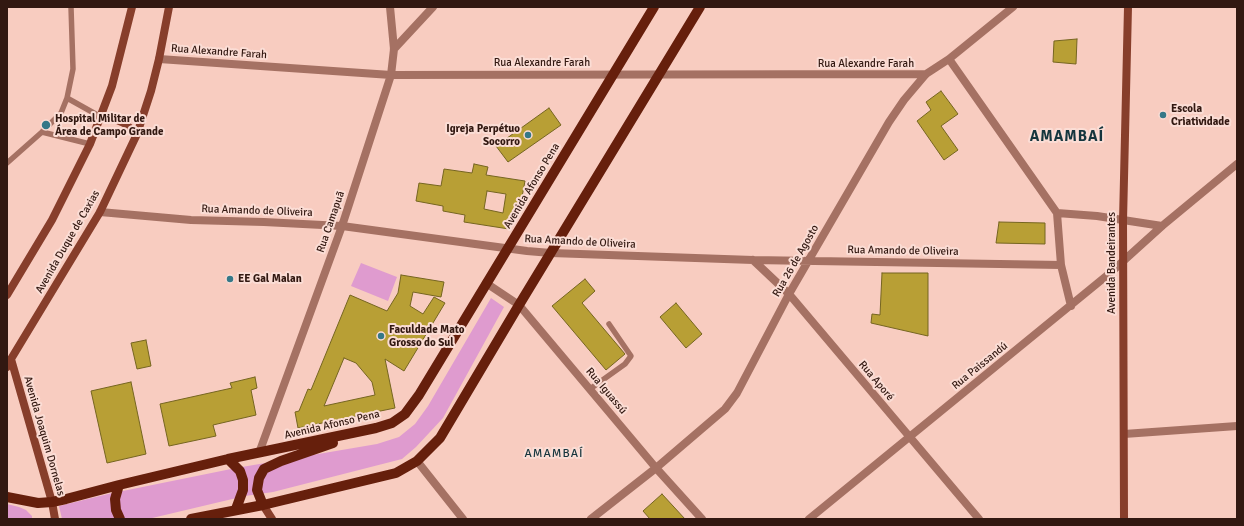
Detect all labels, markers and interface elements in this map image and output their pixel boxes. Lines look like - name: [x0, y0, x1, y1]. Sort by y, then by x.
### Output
- street label: Rua Alexandre Farah: [171, 42, 267, 62]
- street label: Rua Alexandre Farah: [494, 56, 590, 70]
- street label: Rua Alexandre Farah: [818, 57, 914, 71]
- place label: Escola Criatividade: [1171, 102, 1230, 128]
- marker: Escola Criatividade: [1158, 110, 1168, 120]
- place label: Hospital Militar de Área de Campo Grande: [55, 112, 163, 138]
- marker: Hospital Militar de Área de Campo Grande: [40, 119, 52, 131]
- place label: Igreja Perpétuo Socorro: [446, 122, 520, 148]
- district label: AMAMBAÍ: [1030, 128, 1104, 146]
- marker: Igreja Perpétuo Socorro: [523, 130, 533, 140]
- street label: Avenida Afonso Pena: [501, 141, 563, 231]
- street label: Avenida Duque de Caxias: [33, 188, 103, 296]
- street label: Rua Camapuã: [314, 189, 348, 255]
- street label: Rua Amando de Oliveira: [201, 202, 313, 220]
- street label: Avenida Bandeirantes: [1105, 212, 1119, 314]
- street label: Rua 26 de Agosto: [770, 223, 822, 299]
- street label: Rua Amando de Oliveira: [524, 232, 636, 252]
- street label: Rua Amando de Oliveira: [847, 243, 959, 259]
- place label: EE Gal Malan: [238, 272, 302, 286]
- marker: EE Gal Malan: [225, 274, 235, 284]
- place label: Faculdade Mato Grosso do Sul: [389, 323, 465, 349]
- marker: Faculdade Mato Grosso do Sul: [376, 331, 386, 341]
- street label: Rua Paissandú: [949, 339, 1011, 393]
- street label: Rua Aporé: [856, 358, 896, 404]
- street label: Rua Iguassú: [583, 365, 629, 417]
- street label: Avenida Joaquim Dornelas: [21, 375, 67, 497]
- street label: Avenida Afonso Pena: [283, 408, 381, 442]
- district label: AMAMBAÍ: [524, 447, 584, 461]

